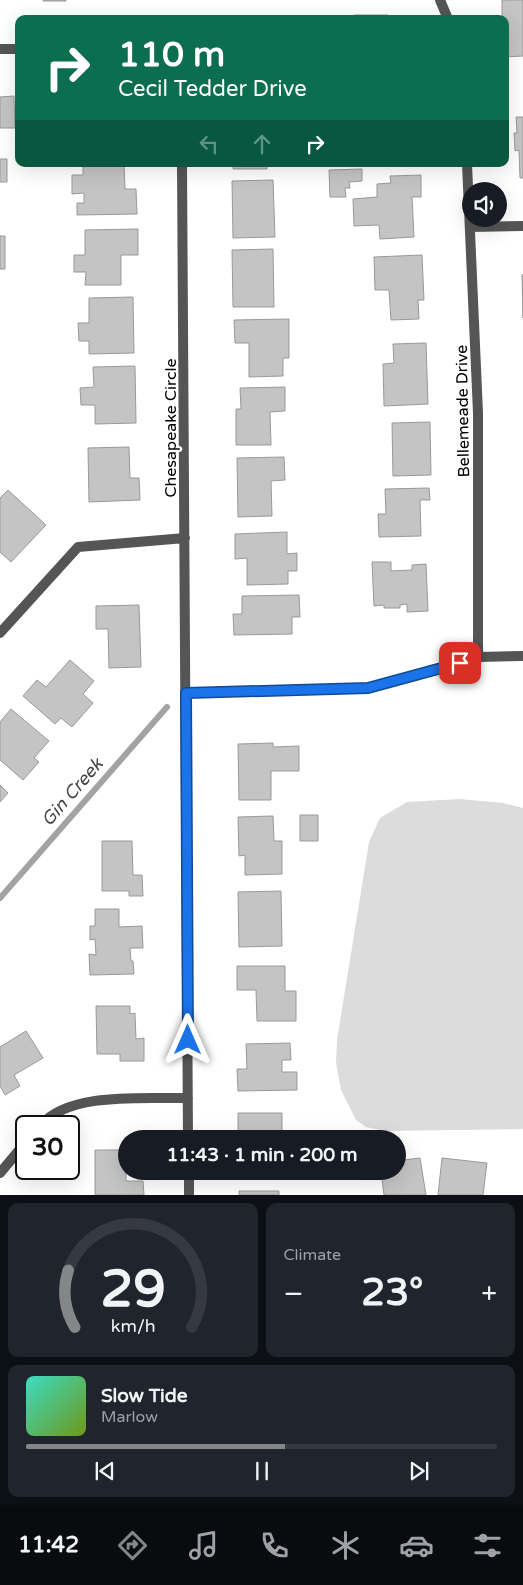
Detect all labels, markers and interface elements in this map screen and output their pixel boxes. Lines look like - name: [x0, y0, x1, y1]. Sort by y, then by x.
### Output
- text: 110 m: [118, 34, 225, 76]
- icon: right: [35, 35, 100, 100]
- text: Cecil Tedder Drive: [118, 76, 307, 102]
- icon: left: [195, 130, 223, 158]
- icon: ahead: [248, 130, 276, 158]
- icon: right: [301, 130, 329, 158]
- map controls: [462, 182, 507, 227]
- button: sound: [462, 182, 507, 227]
- street label: Bellemeade Drive: [452, 345, 474, 477]
- street label: Chesapeake Circle: [161, 358, 181, 498]
- pin: [439, 642, 481, 684]
- icon: arrive: [446, 649, 474, 677]
- water label: Gin Creek: [36, 753, 108, 831]
- position arrow: [161, 1013, 213, 1065]
- speed limit sign: 30: [15, 1115, 80, 1180]
- text: 11:43 · 1 min · 200 m: [166, 1144, 358, 1166]
- text: Climate: [284, 1245, 341, 1265]
- text: 29: [100, 1258, 165, 1321]
- text: 23°: [361, 1270, 423, 1316]
- text: −: [284, 1277, 303, 1311]
- text: +: [481, 1277, 497, 1311]
- text: km/h: [110, 1316, 155, 1337]
- text: Slow Tide: [101, 1385, 188, 1407]
- text: Marlow: [101, 1407, 158, 1427]
- icon: previous: [91, 1457, 119, 1485]
- icon: pause: [248, 1457, 276, 1485]
- icon: next: [405, 1457, 433, 1485]
- icon: directions: [115, 1528, 150, 1563]
- icon: music: [186, 1528, 221, 1563]
- icon: phone: [257, 1528, 292, 1563]
- icon: climate: [328, 1528, 363, 1563]
- icon: car: [399, 1528, 434, 1563]
- icon: filters: [470, 1528, 505, 1563]
- text: 11:42: [18, 1532, 79, 1558]

